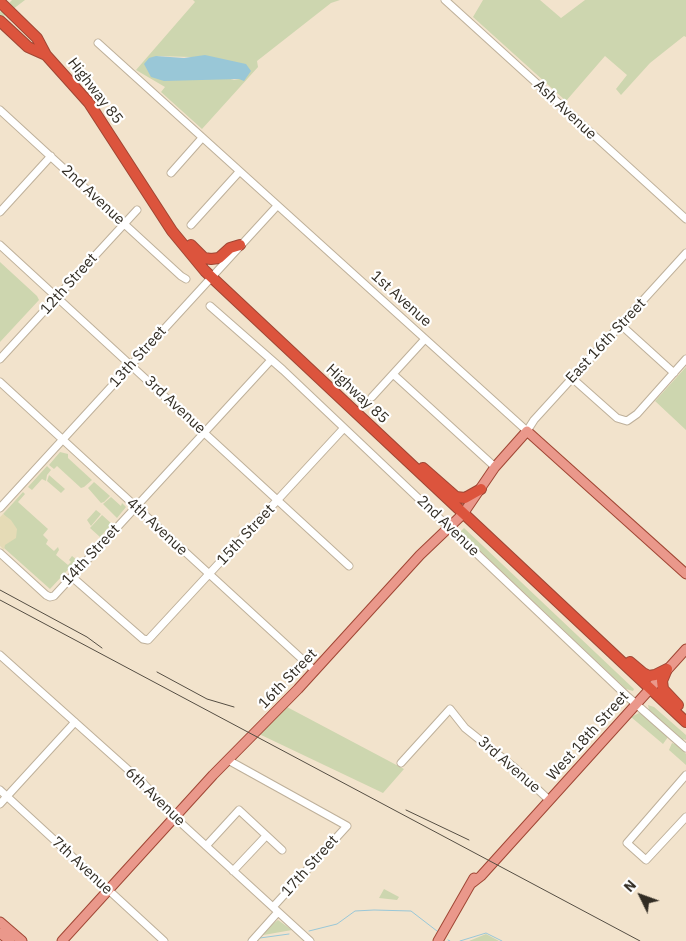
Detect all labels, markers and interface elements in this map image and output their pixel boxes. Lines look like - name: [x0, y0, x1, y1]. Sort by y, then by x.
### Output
- street label: Highway 85: [64, 54, 126, 128]
- street label: Ash Avenue: [530, 76, 600, 144]
- street label: 2nd Avenue: [58, 161, 128, 229]
- street label: 12th Street: [37, 250, 101, 318]
- street label: 1st Avenue: [367, 267, 435, 331]
- street label: East 16th Street: [562, 295, 650, 387]
- street label: 13th Street: [106, 323, 170, 391]
- street label: Highway 85: [322, 360, 392, 428]
- street label: 3rd Avenue: [141, 372, 209, 438]
- street label: 2nd Avenue: [413, 492, 483, 560]
- street label: 4th Avenue: [123, 494, 191, 560]
- street label: 15th Street: [213, 501, 279, 569]
- street label: 14th Street: [58, 521, 124, 589]
- street label: 16th Street: [255, 645, 321, 713]
- street label: West 18th Street: [543, 688, 633, 784]
- street label: 3rd Avenue: [474, 733, 544, 797]
- street label: 6th Avenue: [121, 764, 189, 830]
- street label: 17th Street: [278, 832, 342, 900]
- street label: 7th Avenue: [48, 833, 116, 899]
- north arrow: [616, 871, 666, 921]
- text: N: [620, 876, 640, 896]

